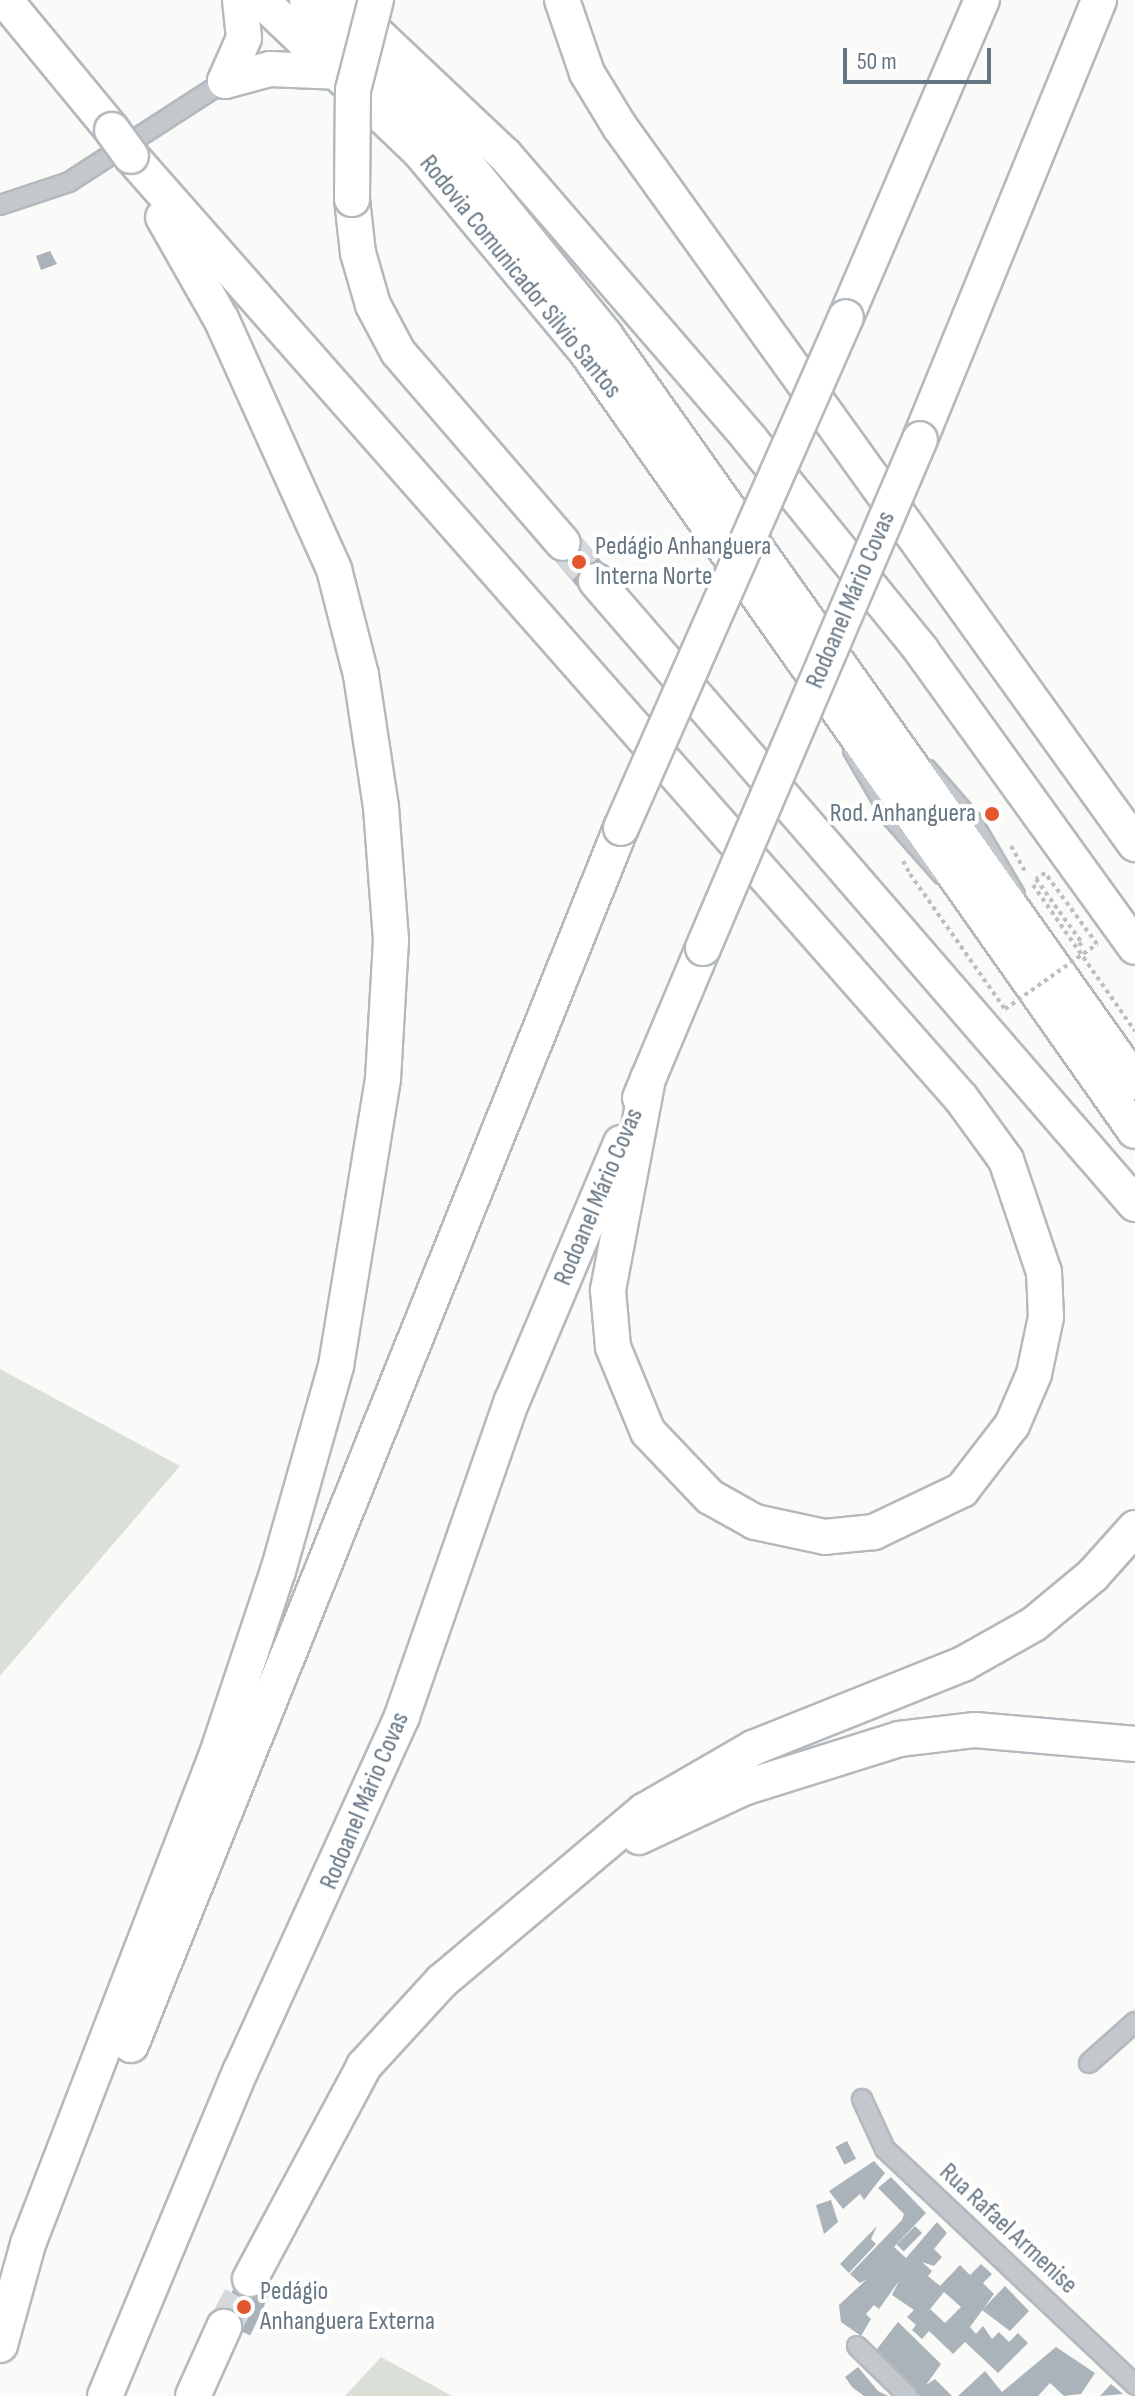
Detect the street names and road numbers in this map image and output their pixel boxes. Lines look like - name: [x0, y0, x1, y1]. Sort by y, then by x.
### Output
- street label: Rodovia Comunicador Silvio Santos: [412, 149, 628, 405]
- street label: Rodoanel Mário Covas: [800, 507, 902, 693]
- street label: Rodoanel Mário Covas: [548, 1104, 650, 1290]
- street label: Rodoanel Mário Covas: [314, 1708, 416, 1894]
- street label: Rua Rafael Armenise: [933, 2157, 1083, 2301]

